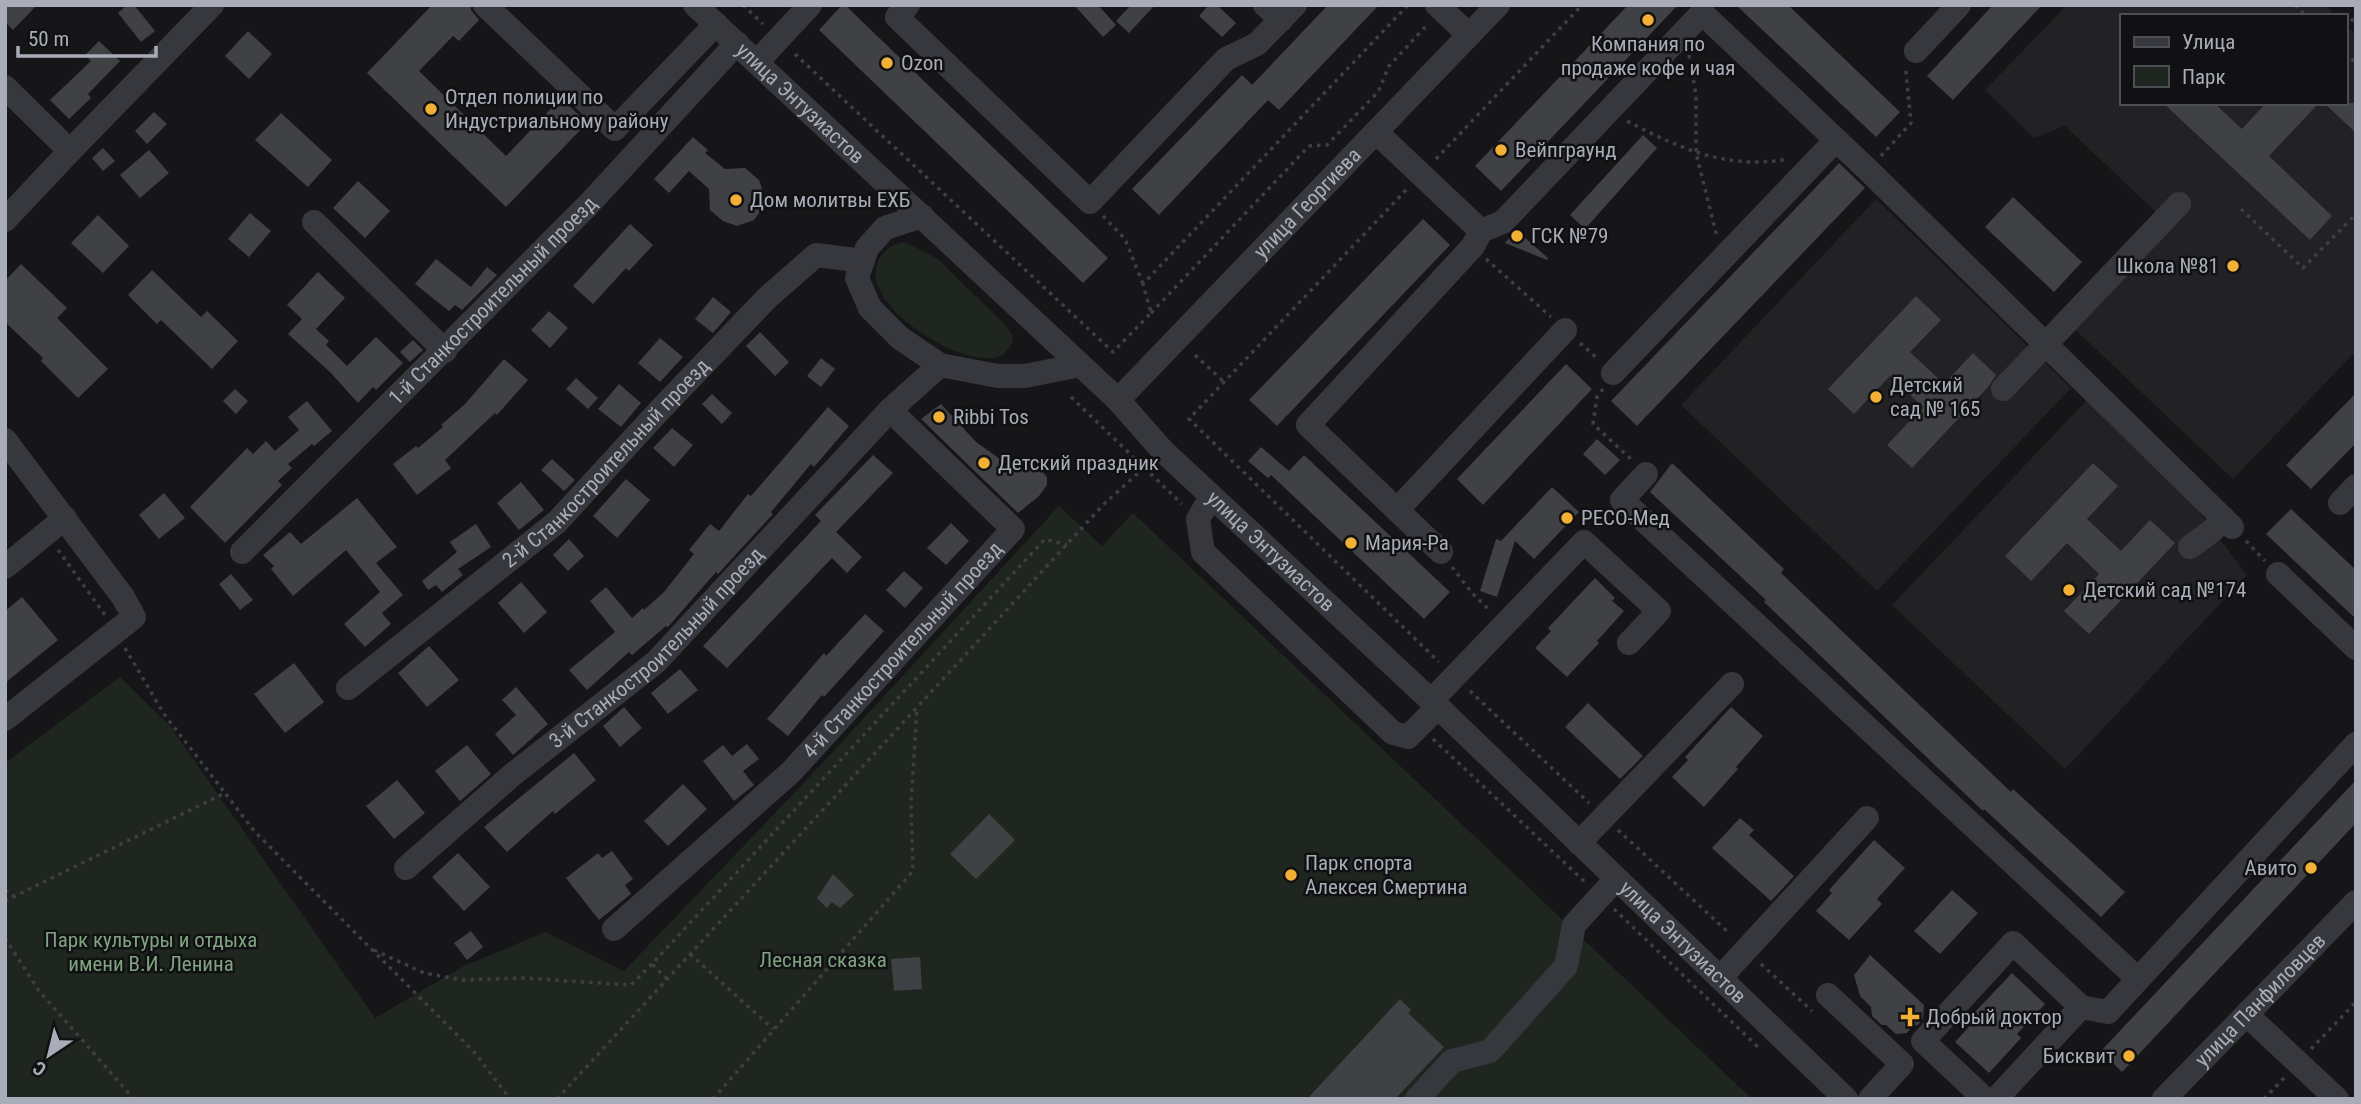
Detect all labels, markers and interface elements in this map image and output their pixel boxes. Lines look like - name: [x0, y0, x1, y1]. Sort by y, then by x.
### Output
- marker: Компания по продаже кофе и чая: [1640, 12, 1656, 28]
- scale bar: [18, 14, 156, 58]
- legend: [2120, 14, 2347, 105]
- text: 50 m: [28, 27, 69, 51]
- text: Улица: [2182, 30, 2235, 54]
- place label: Компания по продаже кофе и чая: [1561, 32, 1735, 80]
- street label: улица Энтузиастов: [731, 38, 869, 169]
- place label: Ozon: [901, 51, 943, 75]
- marker: Ozon: [879, 55, 895, 71]
- text: Парк: [2182, 65, 2226, 89]
- place label: Отдел полиции по Индустриальному району: [445, 85, 669, 133]
- marker: Отдел полиции по Индустриальному району: [423, 101, 439, 117]
- place label: Вейпграунд: [1515, 138, 1616, 162]
- marker: Вейпграунд: [1493, 142, 1509, 158]
- street label: улица Георгиева: [1249, 143, 1366, 263]
- place label: Дом молитвы ЕХБ: [750, 188, 910, 212]
- street label: 1-й Станкостроительный проезд: [384, 192, 602, 410]
- marker: Дом молитвы ЕХБ: [728, 192, 744, 208]
- place label: ГСК №79: [1531, 224, 1608, 248]
- marker: ГСК №79: [1509, 228, 1525, 244]
- place label: Школа №81: [2117, 254, 2219, 278]
- marker: Школа №81: [2225, 258, 2241, 274]
- street label: 2-й Станкостроительный проезд: [498, 354, 714, 573]
- place label: Детский сад № 165: [1890, 373, 1980, 421]
- marker: Детский сад № 165: [1868, 389, 1884, 405]
- place label: Ribbi Tos: [953, 405, 1029, 429]
- marker: Ribbi Tos: [931, 409, 947, 425]
- place label: Детский праздник: [998, 451, 1159, 475]
- marker: Детский праздник: [976, 455, 992, 471]
- street label: улица Энтузиастов: [1202, 486, 1340, 617]
- place label: РЕСО-Мед: [1581, 506, 1670, 530]
- marker: РЕСО-Мед: [1559, 510, 1575, 526]
- place label: Мария-Ра: [1365, 531, 1449, 555]
- marker: Мария-Ра: [1343, 535, 1359, 551]
- street label: 4-й Станкостроительный проезд: [798, 537, 1007, 763]
- street label: 3-й Станкостроительный проезд: [544, 542, 768, 753]
- place label: Детский сад №174: [2083, 578, 2246, 602]
- marker: Детский сад №174: [2061, 582, 2077, 598]
- place label: Парк спорта Алексея Смертина: [1305, 851, 1468, 899]
- place label: Авито: [2245, 856, 2297, 880]
- marker: Авито: [2303, 860, 2319, 876]
- marker: Парк спорта Алексея Смертина: [1283, 867, 1299, 883]
- street label: улица Энтузиастов: [1615, 876, 1751, 1008]
- park label: Парк культуры и отдыха имени В.И. Ленина: [45, 928, 257, 976]
- street label: улица Панфиловцев: [2190, 929, 2331, 1072]
- park label: Лесная сказка: [759, 948, 887, 972]
- place label: Добрый доктор: [1926, 1005, 2062, 1029]
- marker: Добрый доктор: [1900, 1007, 1920, 1027]
- north arrow: [14, 1020, 84, 1090]
- place label: Бисквит: [2043, 1044, 2115, 1068]
- marker: Бисквит: [2121, 1048, 2137, 1064]
- text: С: [28, 1056, 51, 1081]

